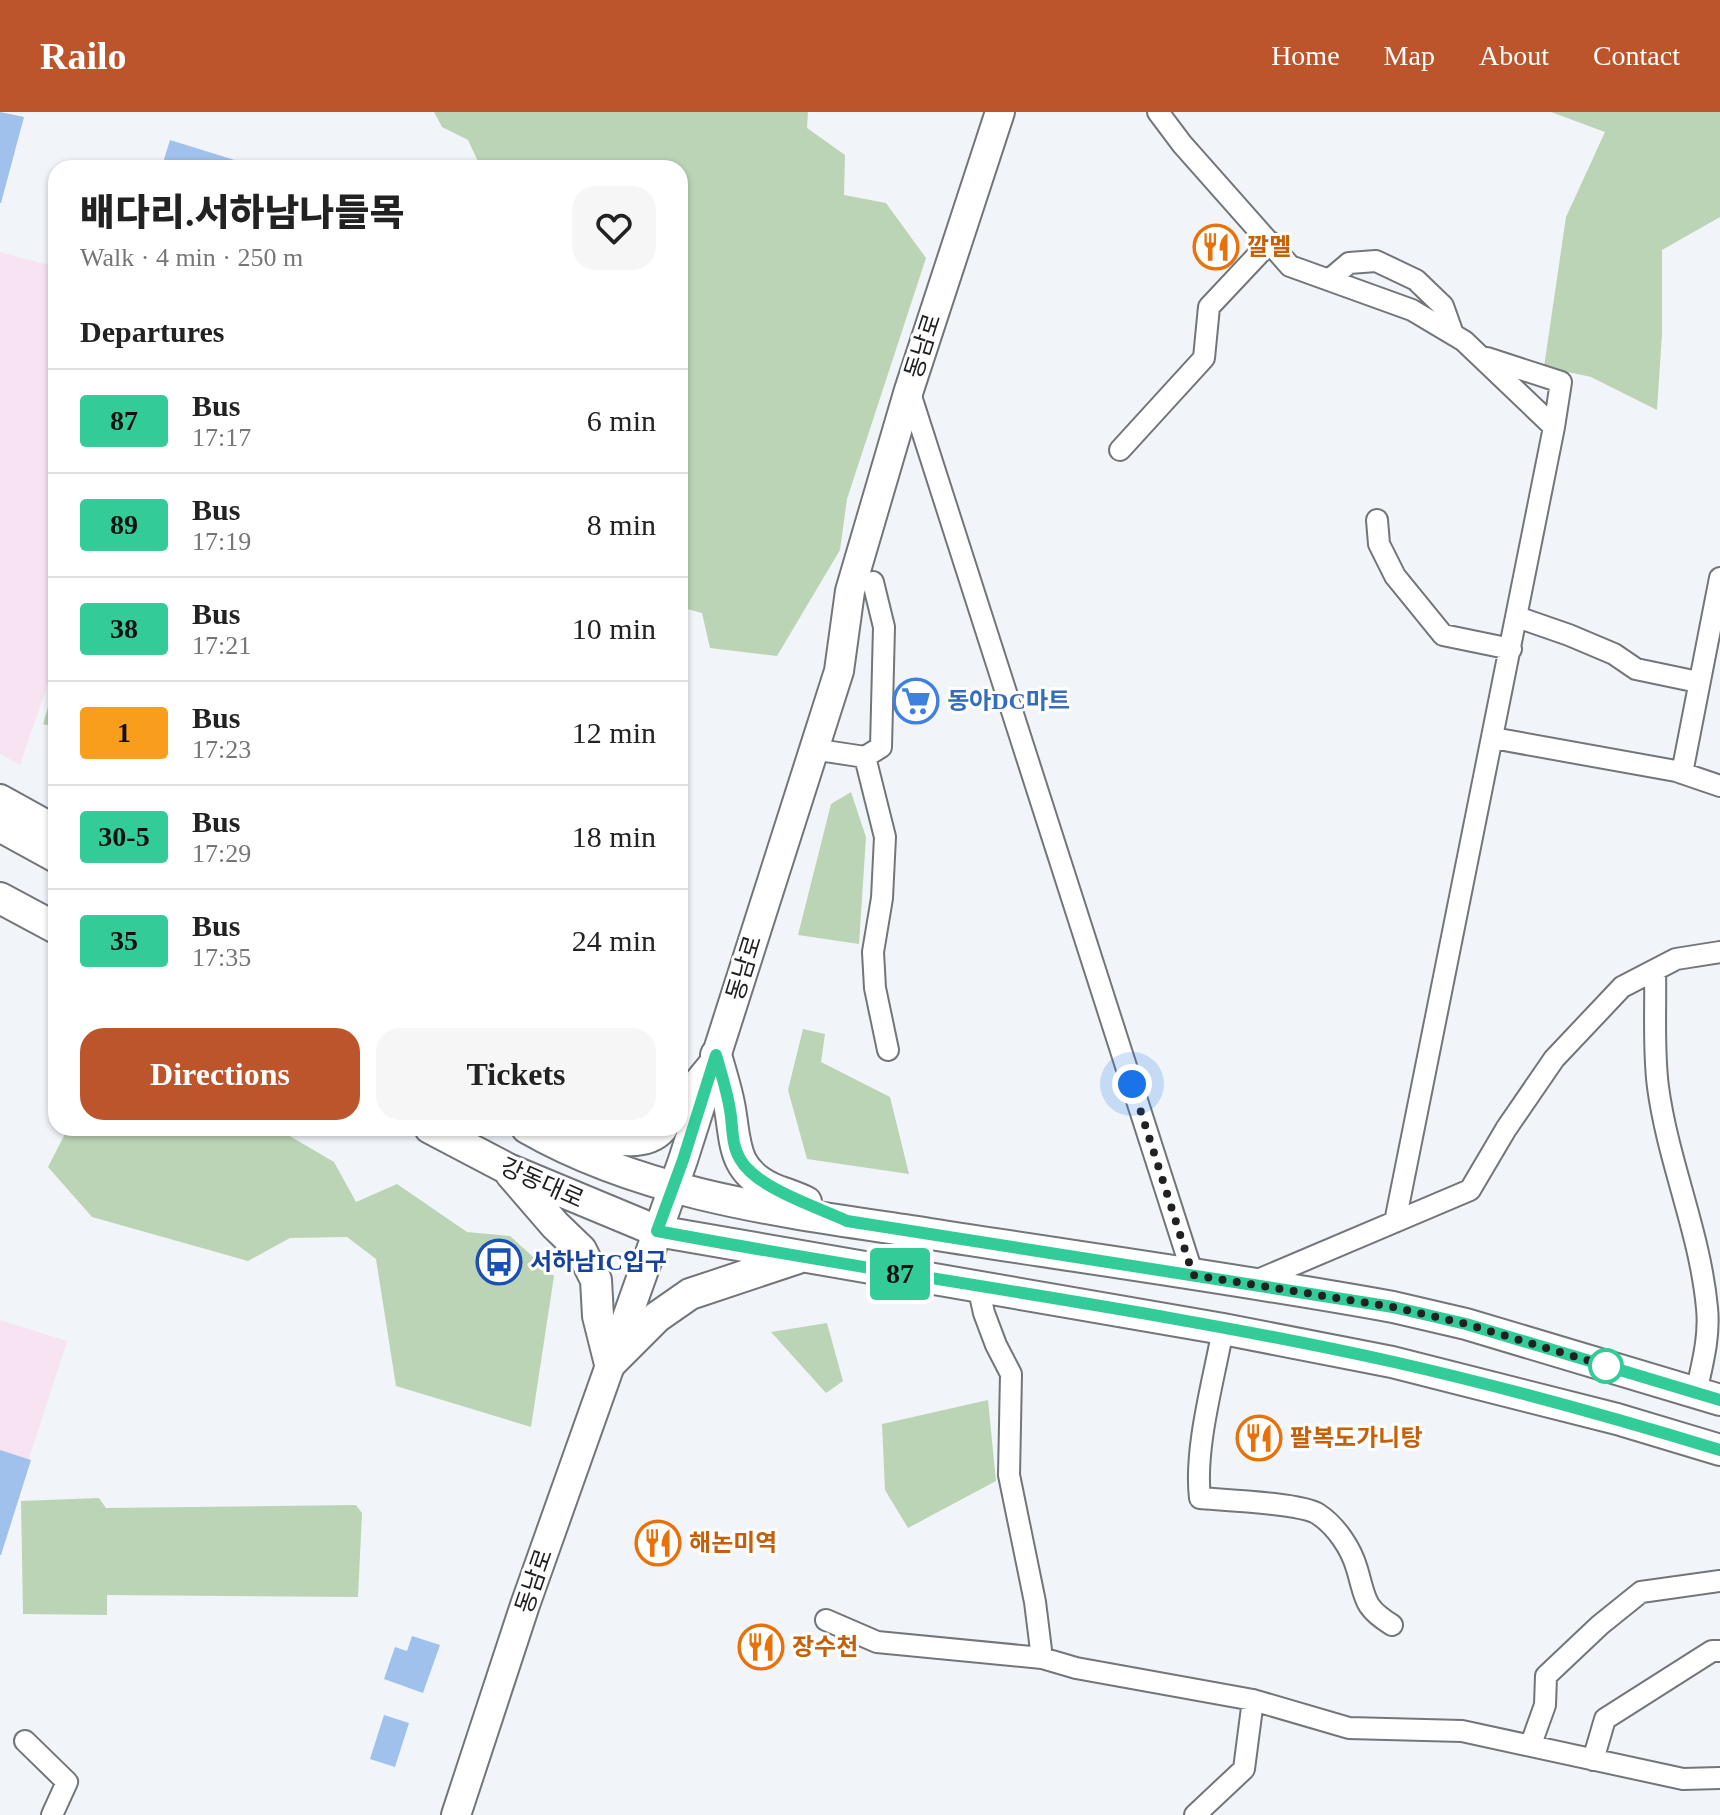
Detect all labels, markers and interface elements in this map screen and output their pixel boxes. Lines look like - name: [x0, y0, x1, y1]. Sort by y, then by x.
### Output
- text: Railo: [40, 35, 127, 77]
- text: Home: [1271, 40, 1340, 71]
- text: Map: [1384, 40, 1435, 71]
- text: About: [1479, 40, 1549, 71]
- text: Contact: [1593, 40, 1680, 71]
- button: heart: [572, 186, 656, 270]
- text: 배다리.서하남나들목: [80, 192, 404, 234]
- restaurant icon: 깔멜: [1192, 223, 1240, 271]
- place label: 깔멜: [1247, 234, 1291, 260]
- text: Walk · 4 min · 250 m: [80, 243, 303, 272]
- street label: 동남로: [900, 310, 946, 382]
- text: Departures: [80, 315, 224, 348]
- text: Bus: [192, 389, 240, 422]
- text: 6 min: [587, 404, 656, 437]
- text: 87: [110, 405, 138, 436]
- text: 17:17: [192, 423, 251, 452]
- text: Bus: [192, 493, 240, 526]
- text: 8 min: [587, 508, 656, 541]
- text: 89: [110, 509, 138, 540]
- text: 17:19: [192, 527, 251, 556]
- text: Bus: [192, 597, 240, 630]
- text: 10 min: [572, 612, 656, 645]
- text: 38: [110, 613, 138, 644]
- text: 17:21: [192, 631, 251, 660]
- supermarket icon: 동아DC마트: [892, 677, 940, 725]
- place label: 동아DC마트: [947, 688, 1070, 714]
- text: Bus: [192, 701, 240, 734]
- text: 12 min: [572, 716, 656, 749]
- text: 1: [117, 717, 131, 748]
- text: 17:23: [192, 735, 251, 764]
- text: Bus: [192, 805, 240, 838]
- text: 18 min: [572, 820, 656, 853]
- text: 30-5: [98, 821, 150, 852]
- text: 17:29: [192, 839, 251, 868]
- text: Bus: [192, 909, 240, 942]
- text: 24 min: [572, 924, 656, 957]
- text: 35: [110, 925, 138, 956]
- street label: 동남로: [722, 933, 766, 1003]
- text: 17:35: [192, 943, 251, 972]
- button: Directions: [80, 1028, 360, 1120]
- button: Tickets: [376, 1028, 656, 1120]
- your location: [1112, 1064, 1152, 1104]
- street label: 강동대로: [496, 1153, 588, 1213]
- bus stop icon: 서하남IC입구: [475, 1238, 523, 1286]
- line badge: 87: [864, 1248, 936, 1300]
- place label: 서하남IC입구: [530, 1249, 667, 1275]
- text: 87: [886, 1258, 914, 1289]
- unlabelled marker: [1589, 1349, 1623, 1383]
- restaurant icon: 팔복도가니탕: [1235, 1414, 1283, 1462]
- place label: 팔복도가니탕: [1290, 1425, 1422, 1451]
- restaurant icon: 해논미역: [634, 1519, 682, 1567]
- place label: 해논미역: [689, 1530, 777, 1556]
- street label: 동남로: [511, 1545, 557, 1617]
- restaurant icon: 장수천: [737, 1623, 785, 1671]
- place label: 장수천: [792, 1634, 858, 1660]

